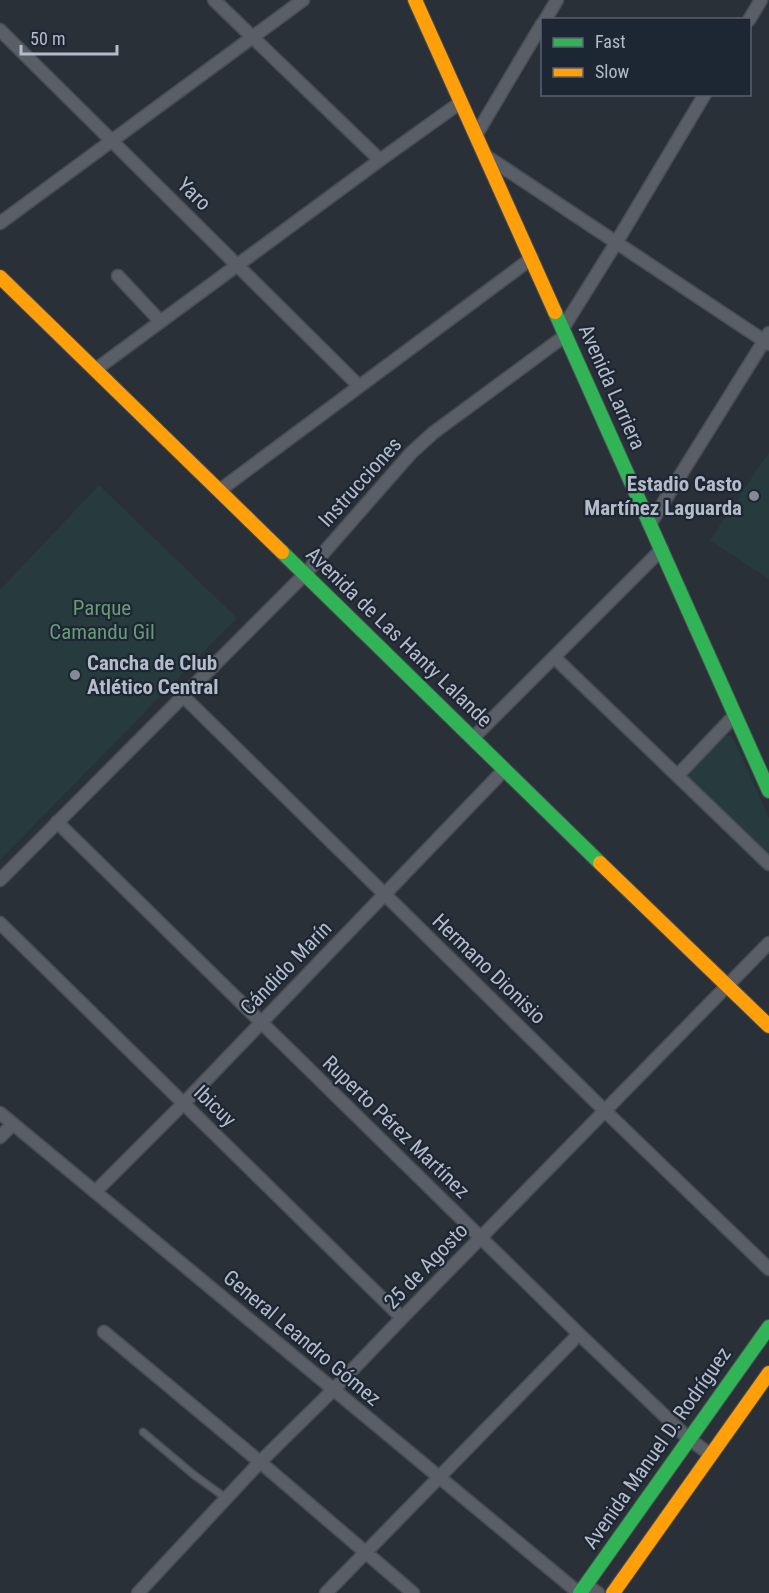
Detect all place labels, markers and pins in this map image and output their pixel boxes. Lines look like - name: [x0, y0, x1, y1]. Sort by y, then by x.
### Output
- place label: Estadio Casto Martínez Laguarda: [584, 472, 742, 520]
- marker: Estadio Casto Martínez Laguarda: [747, 489, 761, 503]
- place label: Cancha de Club Atlético Central: [87, 651, 218, 699]
- marker: Cancha de Club Atlético Central: [68, 668, 82, 682]

